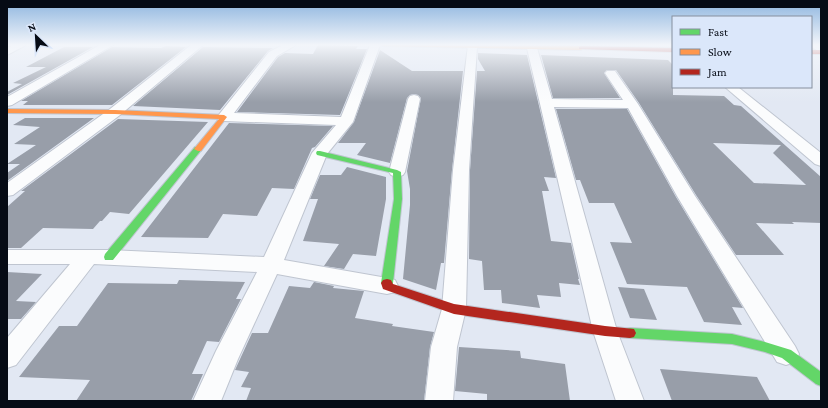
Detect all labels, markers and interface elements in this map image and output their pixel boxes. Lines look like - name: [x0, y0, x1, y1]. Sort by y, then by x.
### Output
- north arrow: [16, 16, 56, 56]
- legend: [672, 16, 812, 88]
- text: N: [26, 20, 38, 34]
- text: Fast: [708, 25, 729, 39]
- text: Slow: [708, 45, 732, 59]
- text: Jam: [707, 65, 727, 79]

